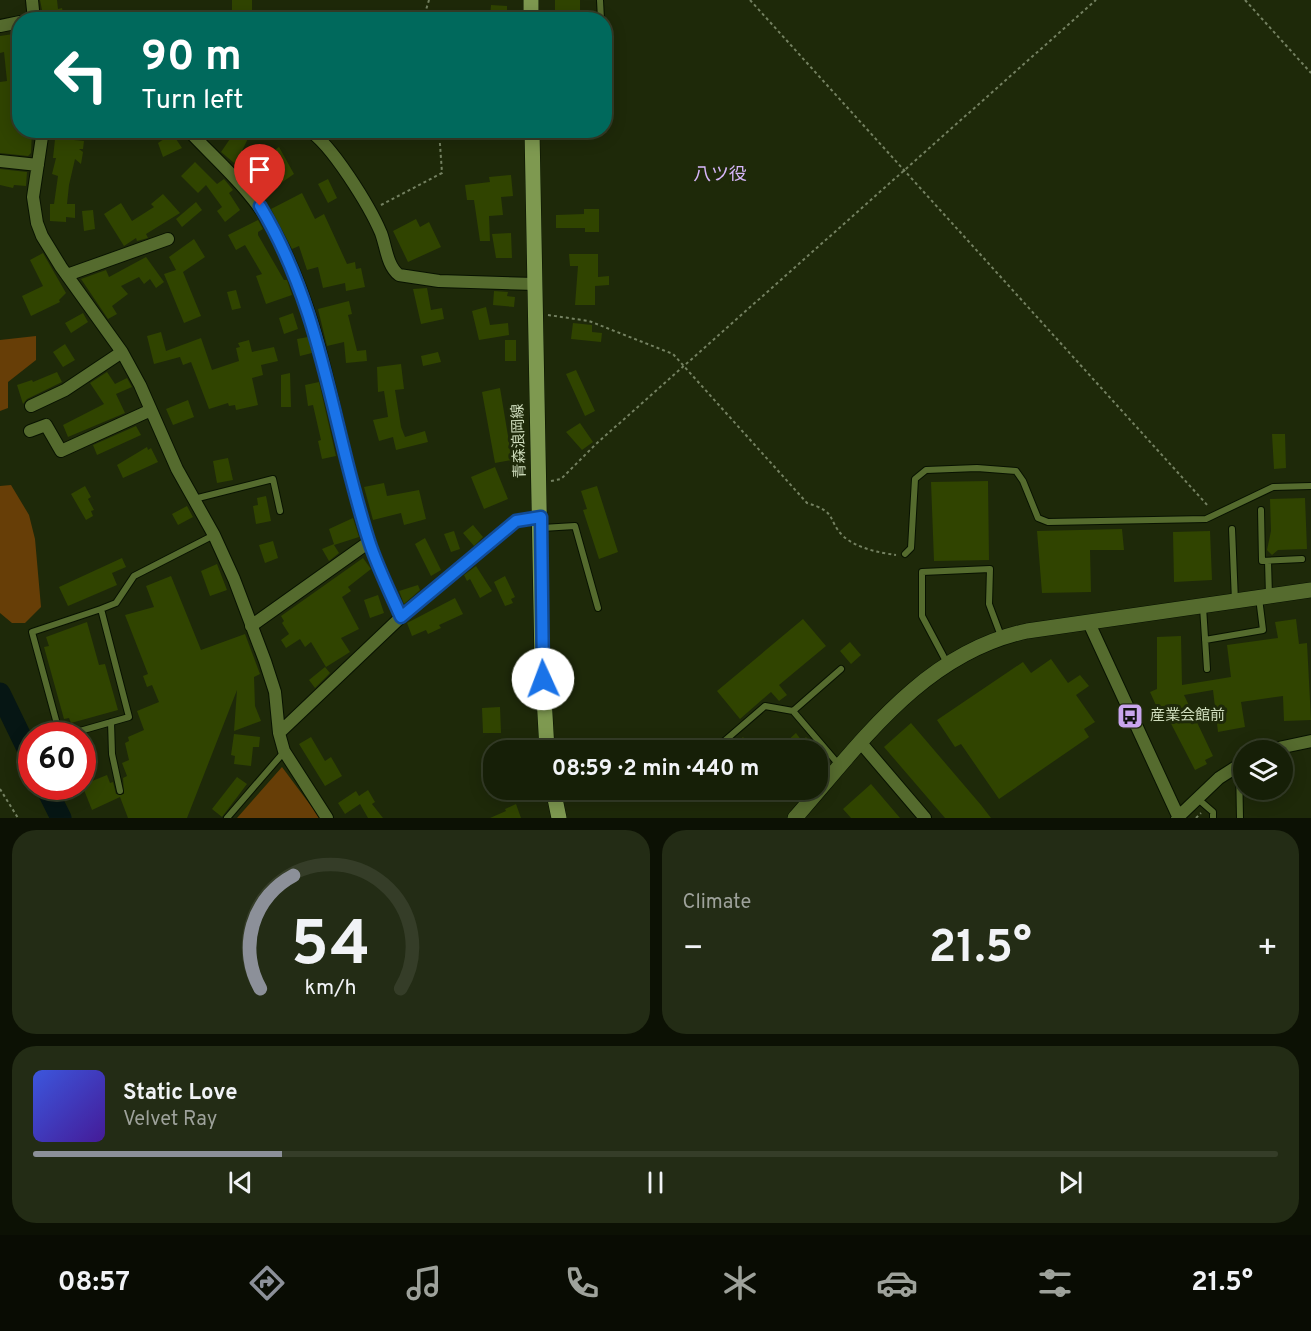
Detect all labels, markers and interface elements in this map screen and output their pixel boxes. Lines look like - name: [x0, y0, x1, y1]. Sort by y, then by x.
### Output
- text: 90 m: [141, 32, 242, 85]
- icon: left: [42, 36, 120, 114]
- text: Turn left: [141, 84, 243, 118]
- pin: [234, 144, 285, 206]
- icon: arrive: [243, 153, 276, 186]
- district label: 八ツ役: [693, 164, 747, 187]
- street label: 青森浪岡線: [509, 403, 531, 479]
- position arrow: [511, 647, 575, 711]
- bus stop icon: 産業会館前: [1115, 701, 1145, 731]
- place label: 産業会館前: [1150, 707, 1225, 726]
- speed limit sign: 60: [18, 722, 96, 800]
- map controls: [1233, 740, 1293, 800]
- button: layers: [1233, 740, 1293, 800]
- text: 08:59 · 2 min · 440 m: [552, 756, 759, 783]
- text: Climate: [683, 890, 751, 916]
- text: 54: [291, 908, 370, 987]
- text: 21.5°: [929, 921, 1032, 978]
- text: −: [683, 929, 704, 971]
- text: +: [1257, 929, 1278, 971]
- text: km/h: [305, 975, 357, 1002]
- text: Static Love: [123, 1080, 237, 1107]
- text: Velvet Ray: [123, 1107, 217, 1133]
- icon: previous: [224, 1166, 257, 1199]
- icon: pause: [639, 1166, 672, 1199]
- icon: next: [1054, 1166, 1087, 1199]
- icon: directions: [246, 1262, 288, 1304]
- icon: music: [403, 1262, 445, 1304]
- icon: phone: [561, 1262, 603, 1304]
- icon: climate: [719, 1262, 761, 1304]
- icon: car: [876, 1262, 918, 1304]
- icon: filters: [1034, 1262, 1076, 1304]
- text: 08:57: [58, 1266, 130, 1300]
- text: 21.5°: [1191, 1266, 1253, 1300]

